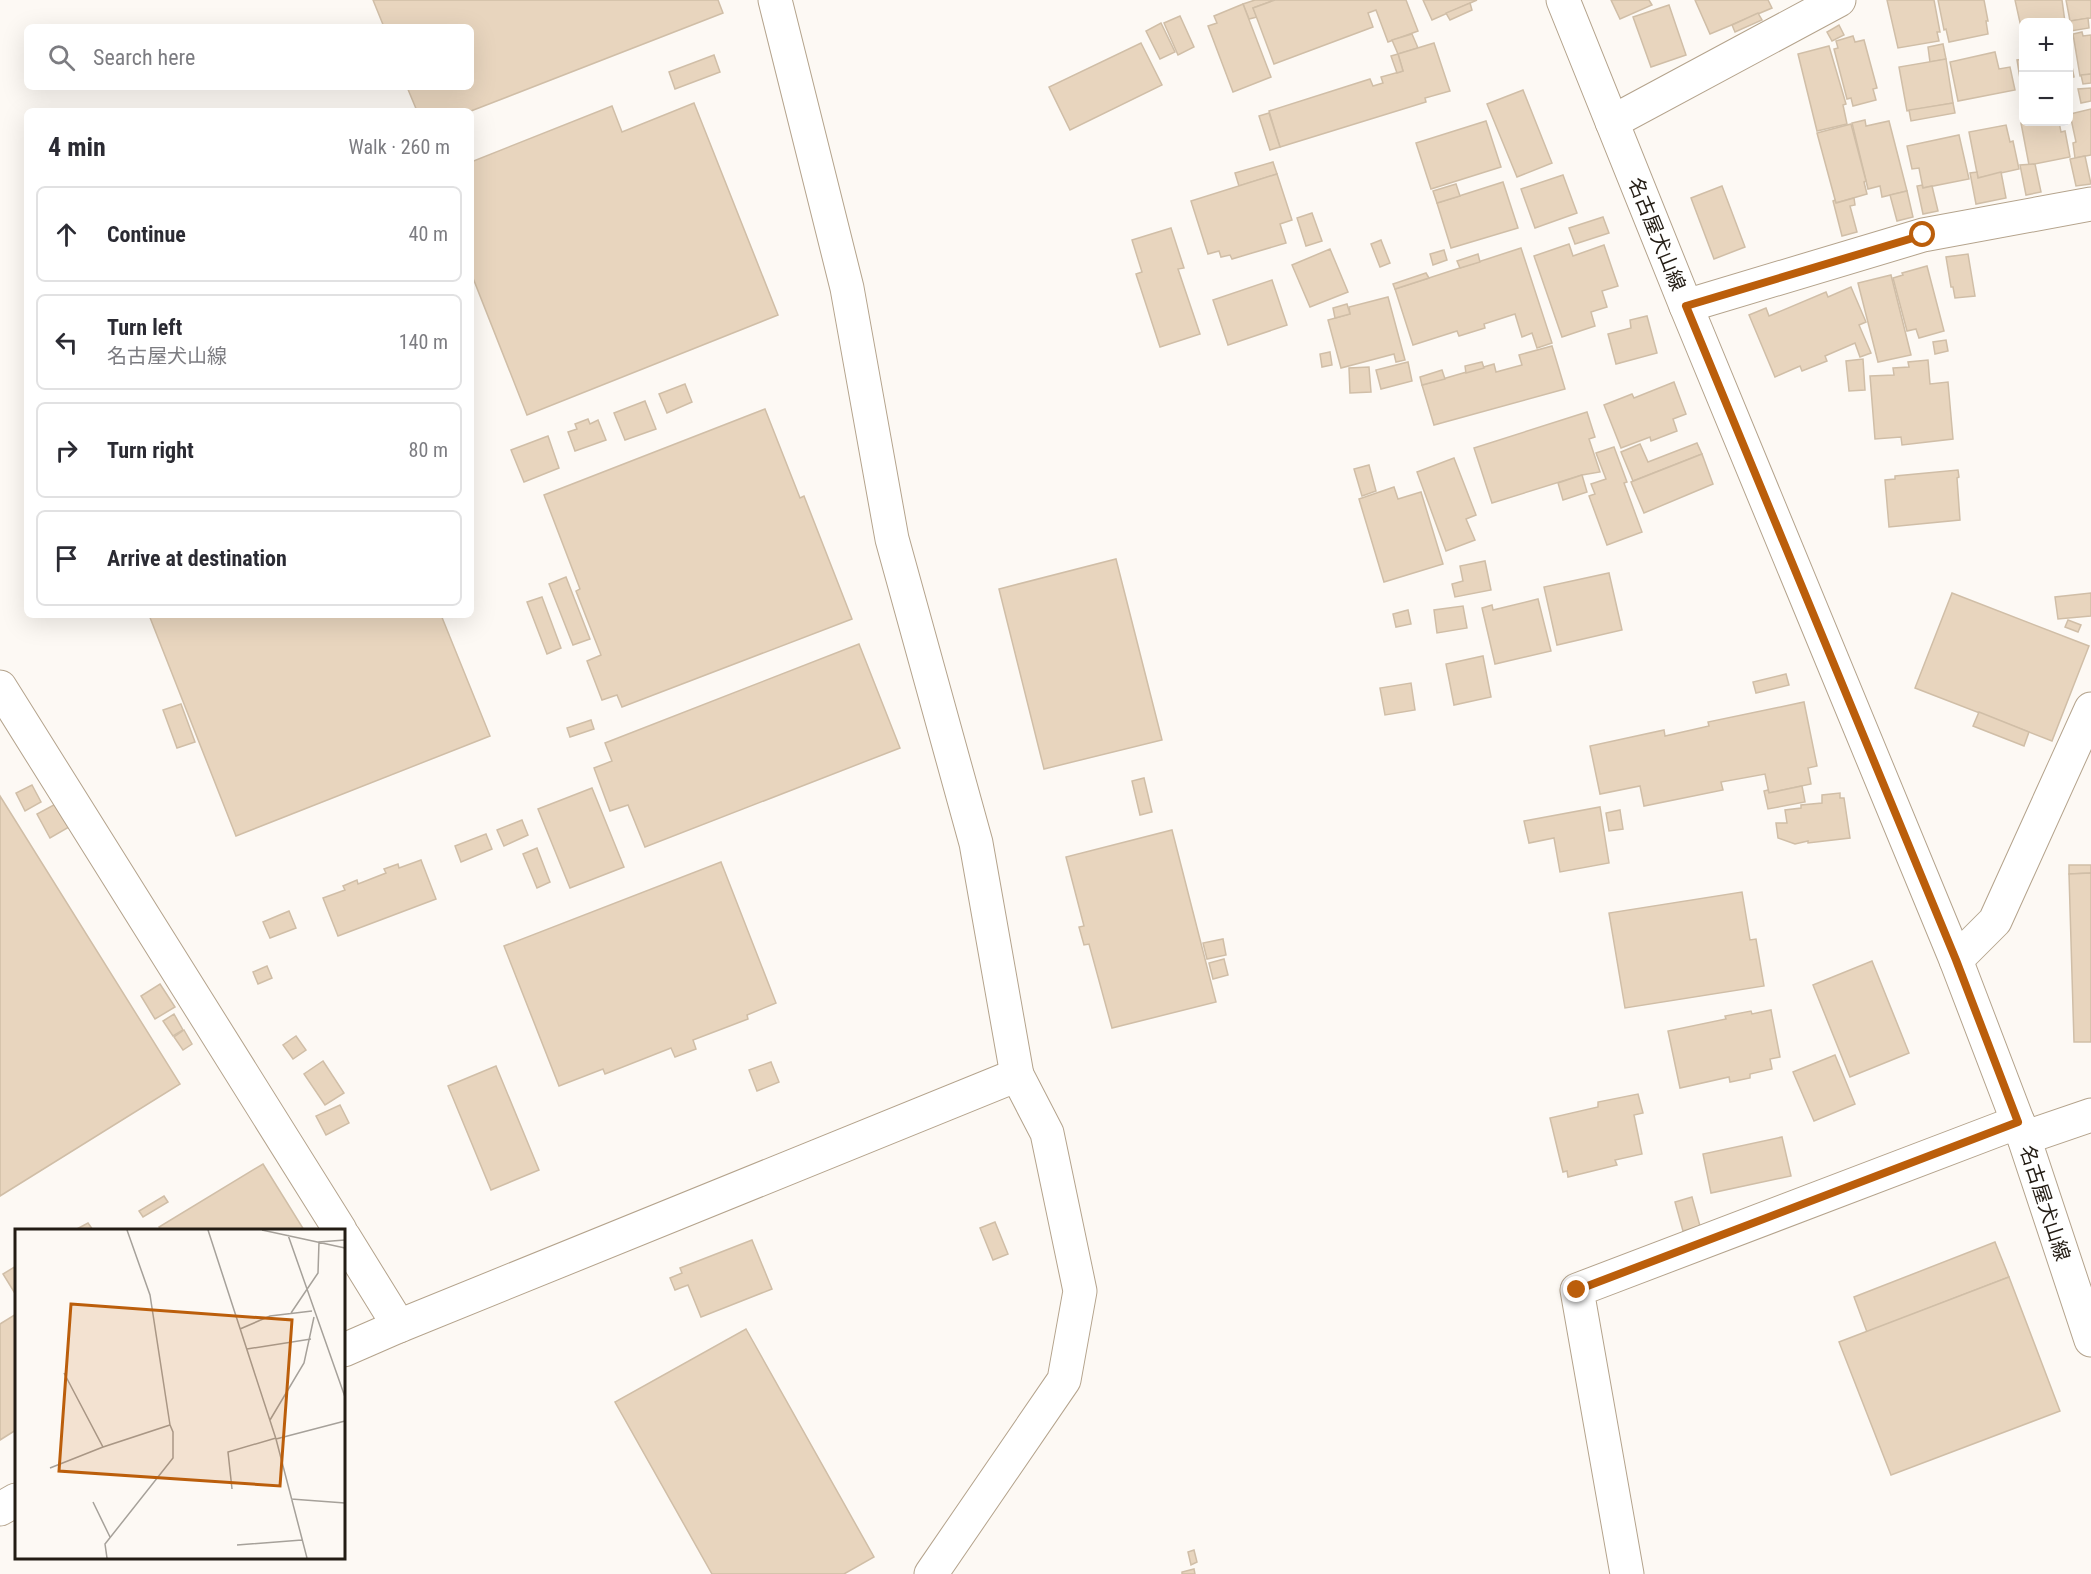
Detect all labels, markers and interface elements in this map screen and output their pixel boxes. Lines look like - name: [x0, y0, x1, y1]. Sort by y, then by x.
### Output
- map controls: [2019, 18, 2073, 126]
- button: +: [2019, 18, 2073, 72]
- search box: [24, 24, 474, 90]
- icon: search: [45, 41, 78, 74]
- text: Search here: [93, 45, 195, 70]
- button: −: [2019, 72, 2073, 126]
- text: 4 min: [48, 132, 106, 162]
- text: Walk · 260 m: [349, 135, 450, 159]
- street label: 名古屋犬山線: [1623, 174, 1691, 294]
- icon: ahead: [50, 218, 83, 251]
- route start: [1909, 221, 1935, 247]
- text: Continue: [107, 222, 186, 247]
- text: 40 m: [409, 222, 448, 246]
- text: Turn left: [107, 315, 182, 340]
- icon: left: [50, 326, 83, 359]
- text: 140 m: [399, 330, 448, 354]
- text: 名古屋犬山線: [107, 344, 227, 368]
- icon: right: [50, 434, 83, 467]
- text: Turn right: [107, 438, 194, 463]
- text: 80 m: [409, 438, 448, 462]
- icon: arrive: [50, 542, 83, 575]
- text: Arrive at destination: [107, 546, 287, 571]
- street label: 名古屋犬山線: [2015, 1142, 2075, 1264]
- inset map: [15, 1229, 345, 1559]
- route end: [1563, 1276, 1589, 1302]

